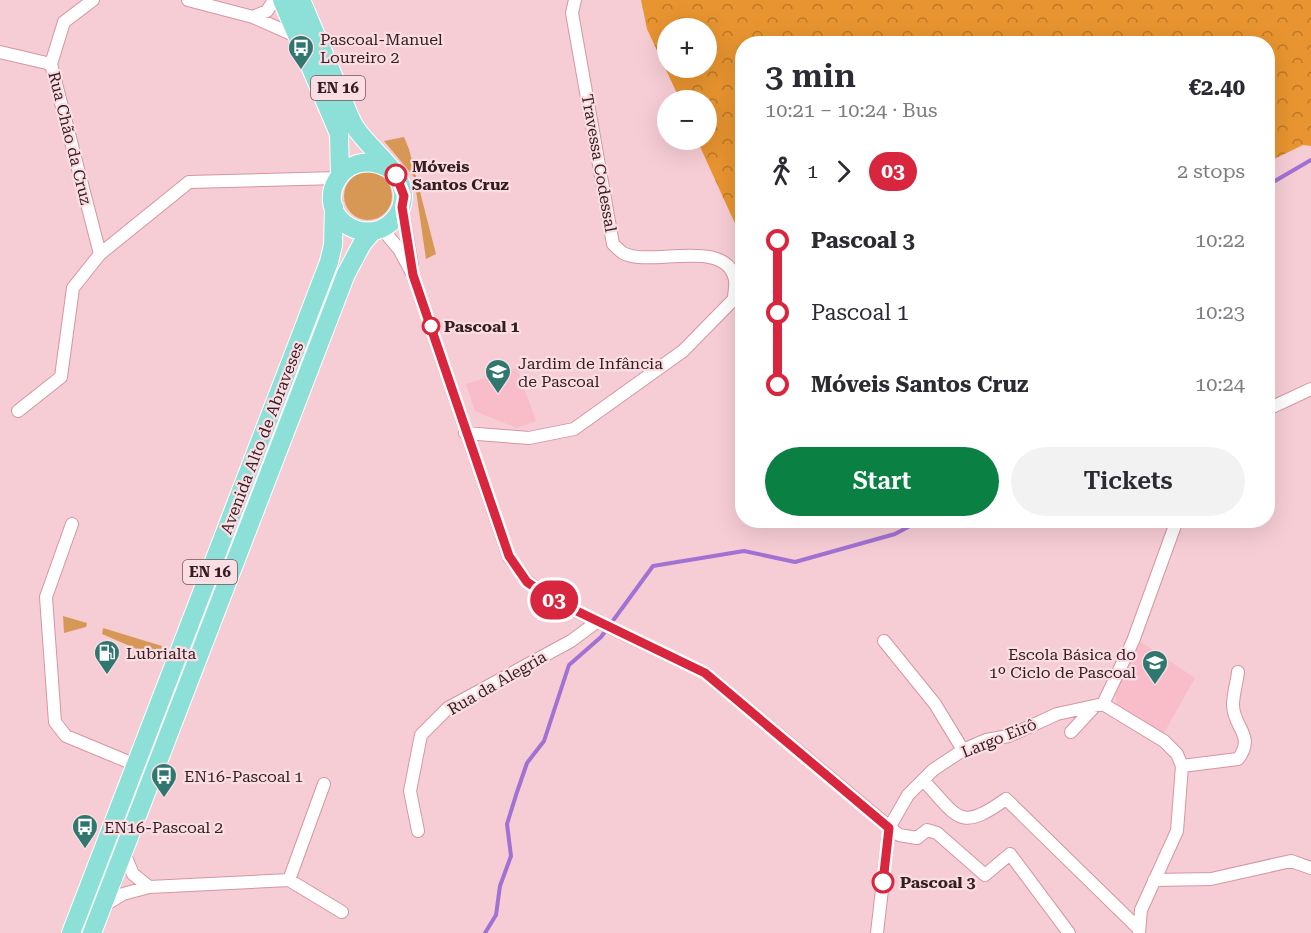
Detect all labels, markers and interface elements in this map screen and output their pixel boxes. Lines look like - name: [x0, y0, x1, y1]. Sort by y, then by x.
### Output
- map controls: [657, 18, 717, 150]
- button: +: [657, 18, 717, 78]
- place label: Pascoal-Manuel Loureiro 2: [320, 30, 443, 67]
- bus stop icon: Pascoal-Manuel Loureiro 2: [286, 33, 316, 71]
- text: 3 min: [765, 56, 856, 95]
- street label: Rua Chão da Cruz: [44, 70, 96, 207]
- text: €2.40: [1189, 75, 1245, 100]
- road number: EN 16: [311, 76, 365, 100]
- button: −: [657, 90, 717, 150]
- street label: Travessa Codessal: [578, 93, 621, 234]
- text: 10:21 – 10:24 · Bus: [765, 98, 937, 122]
- icon: walk: [765, 155, 798, 188]
- icon: forward: [827, 155, 860, 188]
- place label: Móveis Santos Cruz: [412, 157, 509, 194]
- text: 1: [807, 159, 818, 183]
- text: 03: [881, 159, 905, 183]
- text: 2 stops: [1177, 159, 1245, 183]
- marker: Móveis Santos Cruz: [385, 164, 407, 186]
- text: Pascoal 3: [811, 228, 915, 253]
- text: 10:22: [1195, 228, 1245, 252]
- text: Pascoal 1: [811, 300, 909, 325]
- text: 10:23: [1195, 300, 1245, 324]
- marker: Pascoal 1: [422, 317, 440, 335]
- place label: Pascoal 1: [444, 317, 520, 336]
- street label: Avenida Alto de Abraveses: [217, 339, 308, 537]
- place label: Jardim de Infância de Pascoal: [518, 354, 663, 391]
- school or university icon: Jardim de Infância de Pascoal: [483, 357, 513, 395]
- text: Móveis Santos Cruz: [811, 372, 1028, 397]
- text: 10:24: [1195, 372, 1245, 396]
- button: Start: [765, 447, 999, 516]
- button: Tickets: [1011, 447, 1245, 516]
- road number: EN 16: [183, 560, 237, 584]
- line badge: 03: [527, 580, 581, 620]
- text: 03: [542, 588, 566, 612]
- fuel station icon: Lubrialta: [92, 638, 122, 676]
- place label: Lubrialta: [126, 644, 196, 663]
- place label: Escola Básica do 1º Ciclo de Pascoal: [989, 645, 1136, 682]
- street label: Rua da Alegria: [444, 647, 550, 719]
- school or university icon: Escola Básica do 1º Ciclo de Pascoal: [1140, 648, 1170, 686]
- street label: Largo Eirô: [959, 714, 1039, 762]
- bus stop icon: EN16-Pascoal 1: [149, 761, 179, 799]
- place label: EN16-Pascoal 1: [184, 767, 303, 786]
- bus stop icon: EN16-Pascoal 2: [70, 812, 100, 850]
- place label: EN16-Pascoal 2: [104, 818, 223, 837]
- marker: Pascoal 3: [872, 871, 894, 893]
- place label: Pascoal 3: [900, 873, 976, 892]

